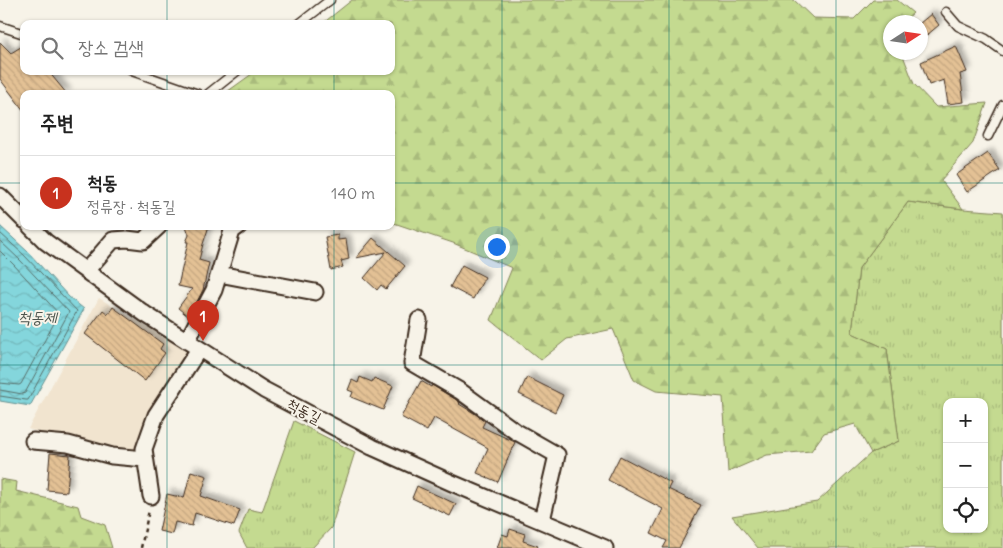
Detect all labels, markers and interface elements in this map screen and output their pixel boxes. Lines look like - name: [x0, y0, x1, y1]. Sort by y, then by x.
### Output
- north arrow: [883, 15, 928, 60]
- search box: [20, 20, 395, 75]
- icon: search: [38, 34, 66, 62]
- text: 장소 검색: [78, 35, 144, 59]
- text: 주변: [40, 109, 74, 136]
- text: 척동: [87, 170, 118, 194]
- text: 1: [53, 183, 59, 203]
- text: 140 m: [331, 183, 375, 203]
- text: 정류장 · 척동길: [87, 196, 175, 216]
- your location: [484, 234, 510, 260]
- pin: 1: [187, 300, 219, 341]
- water label: 척동제: [18, 307, 58, 327]
- street label: 척동길: [284, 394, 325, 427]
- map controls: [943, 398, 988, 533]
- button: +: [943, 398, 988, 443]
- button: −: [943, 443, 988, 488]
- button: locate: [943, 488, 988, 533]

